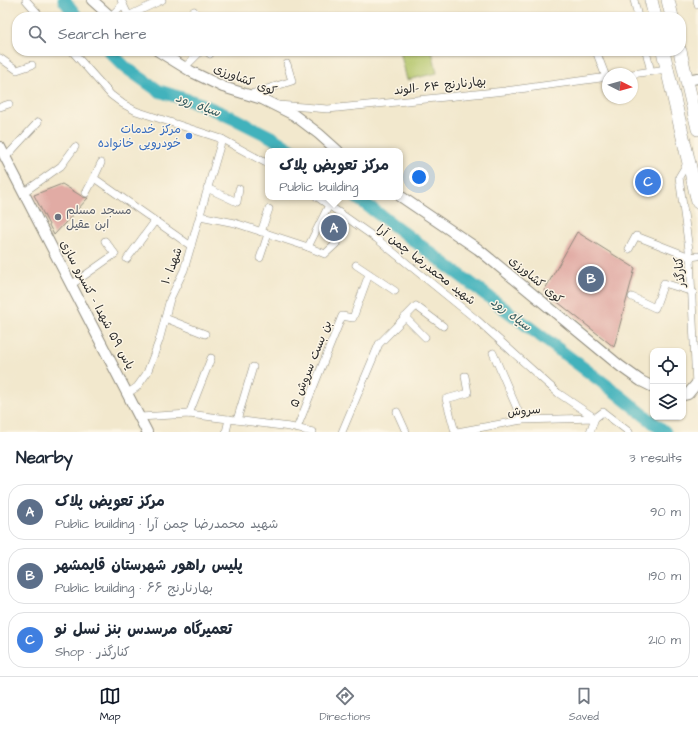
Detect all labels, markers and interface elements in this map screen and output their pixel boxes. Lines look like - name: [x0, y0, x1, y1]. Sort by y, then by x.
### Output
- search box: [12, 12, 686, 56]
- icon: search: [26, 23, 48, 45]
- text: Search here: [58, 24, 147, 45]
- street label: کوی کشاورزی: [211, 60, 279, 100]
- north arrow: [602, 68, 638, 104]
- street label: بهارنارنج ۶۴ -الوند: [393, 73, 487, 99]
- water label: سیاه رود: [173, 89, 224, 122]
- place label: مرکز خدمات خودرویی خانواده: [98, 121, 181, 152]
- marker: مرکز خدمات خودرویی خانواده: [184, 131, 194, 141]
- popup: [265, 148, 403, 200]
- text: مرکز تعویض پلاک: [279, 155, 389, 176]
- your location: [409, 167, 429, 187]
- pin: C: [635, 167, 661, 197]
- text: Public building: [279, 178, 359, 196]
- place label: مسجد مسلم ابن عقیل: [66, 202, 132, 233]
- marker: مسجد مسلم ابن عقیل: [53, 212, 63, 222]
- pin: A: [321, 213, 347, 243]
- street label: شهید محمدرضا چمن آرا: [373, 221, 479, 309]
- street label: یاس ۵۹ شهدا - کنسرو سازی: [56, 237, 138, 373]
- street label: شهدا ۱۰: [157, 245, 187, 287]
- street label: کوی کشاورزی: [505, 252, 567, 308]
- street label: کنارگذر: [670, 256, 690, 289]
- pin: B: [578, 264, 604, 294]
- water label: سیاه رود: [487, 293, 536, 336]
- street label: بن بست سروش ۵: [286, 318, 336, 410]
- map controls: [650, 348, 686, 420]
- button: locate: [650, 348, 686, 384]
- button: layers: [650, 384, 686, 420]
- street label: سروش: [507, 401, 541, 421]
- text: Nearby: [16, 446, 73, 470]
- text: 3 results: [629, 449, 682, 467]
- text: مرکز تعویض پلاک: [55, 491, 165, 512]
- text: A: [26, 503, 34, 521]
- text: 90 m: [650, 503, 681, 521]
- text: Public building · شهید محمدرضا چمن آرا: [55, 515, 278, 533]
- text: پلیس راهور شهرستان قایمشهر: [55, 555, 243, 576]
- text: B: [25, 567, 35, 585]
- text: 190 m: [648, 567, 681, 585]
- text: Public building · بهارنارنج ۶۶: [55, 579, 213, 597]
- text: تعمیرگاه مرسدس بنز نسل نو: [55, 619, 232, 640]
- text: C: [25, 631, 35, 649]
- text: 210 m: [648, 631, 681, 649]
- text: Shop · کنارگذر: [55, 643, 130, 661]
- tab: Map: [99, 685, 121, 724]
- tab: Directions: [319, 685, 371, 724]
- tab: Saved: [569, 685, 599, 724]

